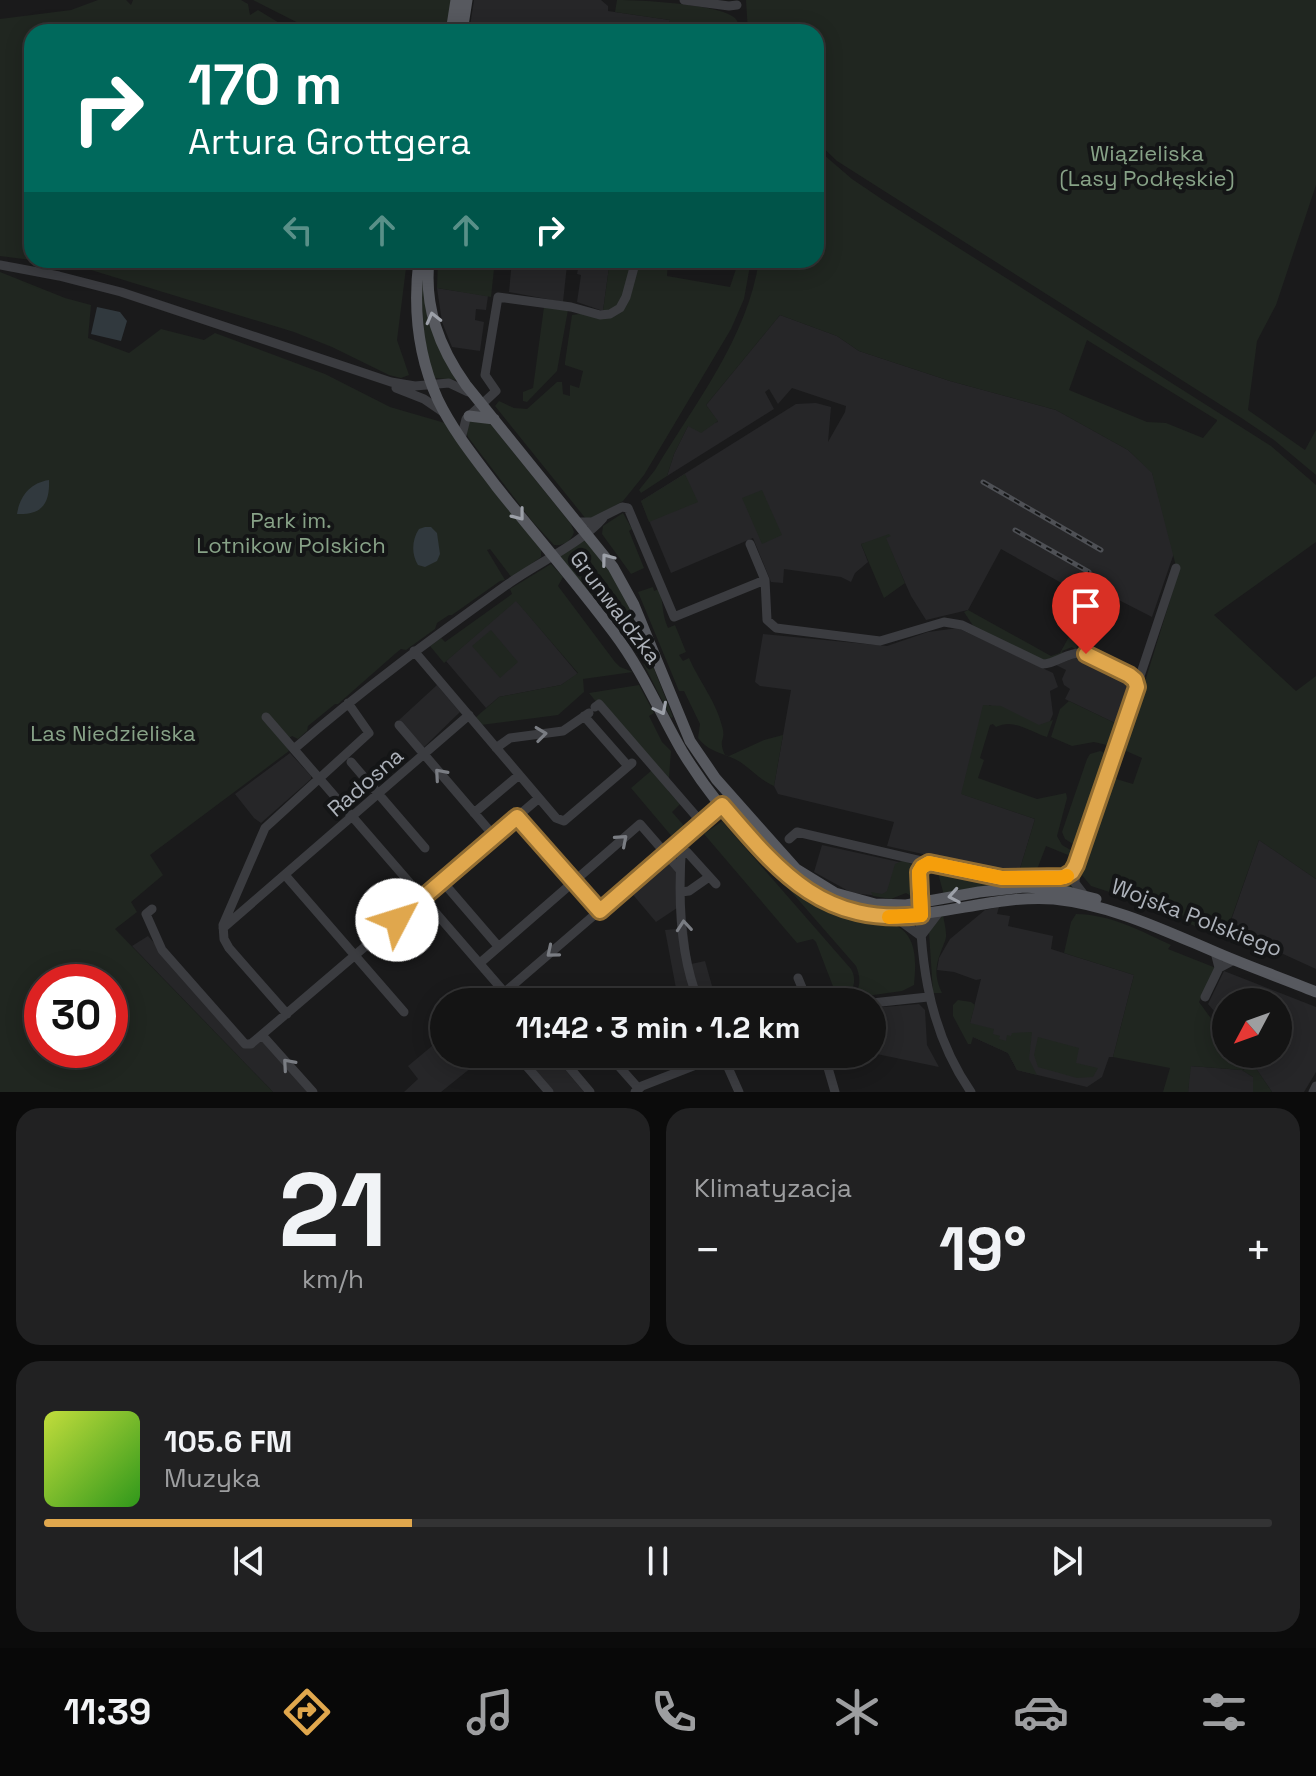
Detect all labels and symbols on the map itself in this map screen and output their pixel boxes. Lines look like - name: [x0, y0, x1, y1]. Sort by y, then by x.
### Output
- park label: Wiązieliska (Lasy Podłęskie): [1059, 139, 1235, 192]
- one-way arrow: [425, 311, 442, 325]
- park label: Park im. Lotnikow Polskich: [196, 506, 386, 559]
- one-way arrow: [509, 506, 524, 520]
- street label: Grunwaldzka: [564, 545, 668, 670]
- one-way arrow: [602, 553, 617, 568]
- pin: [1052, 572, 1120, 654]
- one-way arrow: [652, 701, 667, 716]
- park label: Las Niedzieliska: [30, 719, 196, 747]
- one-way arrow: [534, 726, 548, 743]
- street label: Radosna: [321, 741, 409, 823]
- one-way arrow: [436, 769, 450, 784]
- one-way arrow: [613, 835, 628, 849]
- street label: Wojska Polskiego: [1108, 872, 1286, 962]
- position arrow: [355, 878, 439, 962]
- one-way arrow: [947, 887, 961, 904]
- one-way arrow: [675, 919, 692, 932]
- one-way arrow: [547, 942, 562, 957]
- speed limit sign: 30: [24, 964, 128, 1068]
- north arrow: [1212, 988, 1292, 1068]
- one-way arrow: [283, 1058, 297, 1073]

